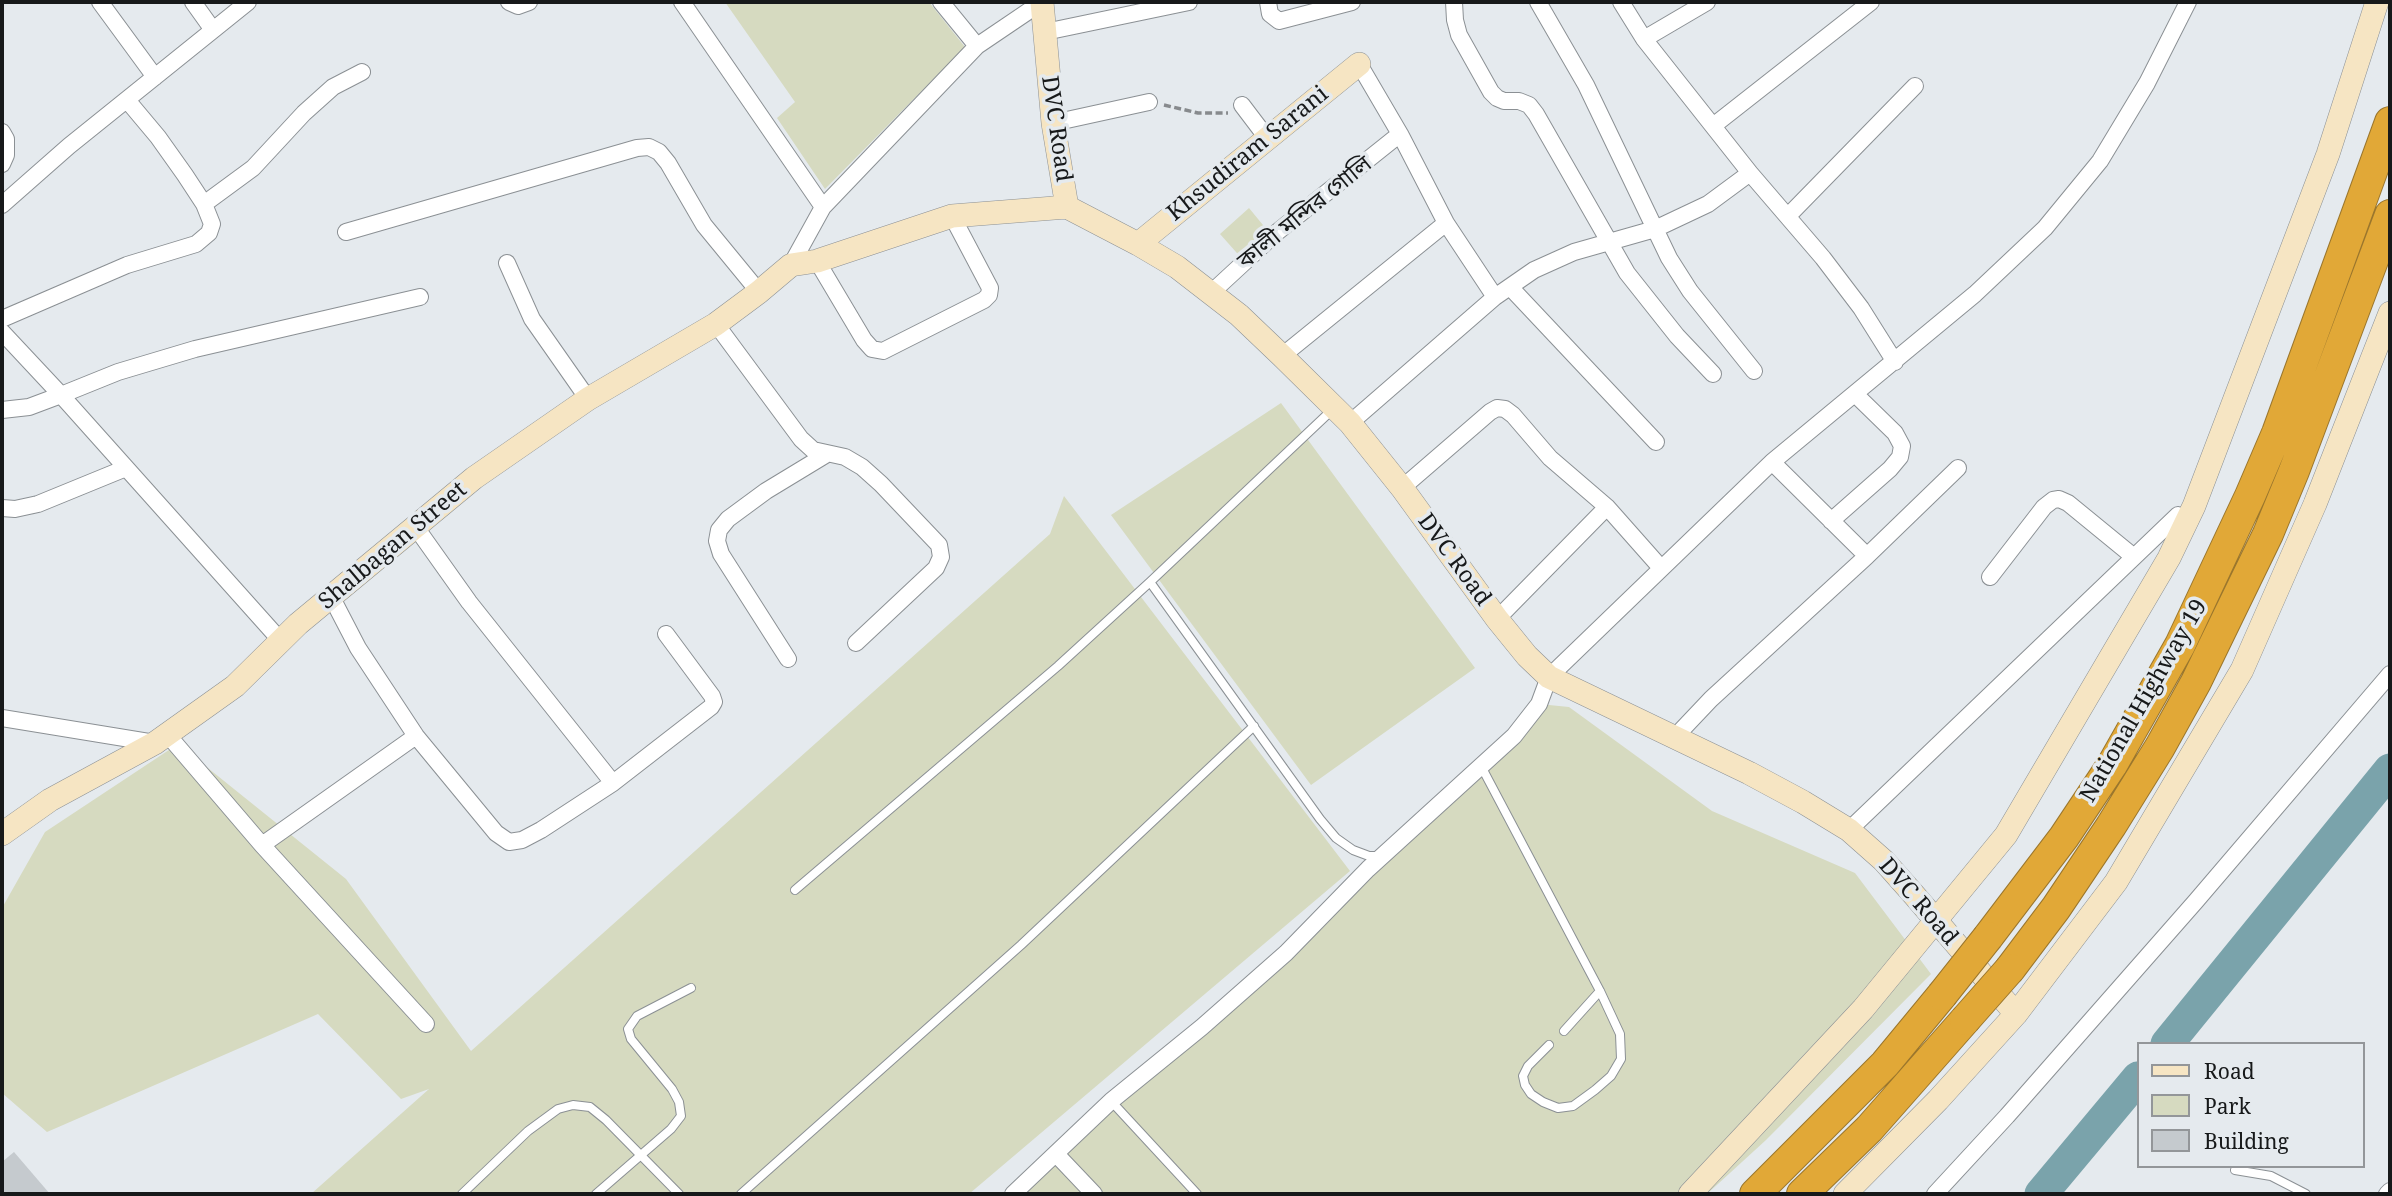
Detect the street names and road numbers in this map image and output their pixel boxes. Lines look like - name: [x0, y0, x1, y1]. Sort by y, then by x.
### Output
- street label: DVC Road: [1035, 74, 1077, 184]
- street label: Khsudiram Sarani: [1162, 81, 1334, 227]
- street label: কালী মন্দির গোলি: [1232, 151, 1378, 275]
- street label: Shalbagan Street: [313, 476, 473, 616]
- street label: DVC Road: [1411, 509, 1497, 611]
- street label: National Highway 19: [2075, 595, 2213, 807]
- street label: DVC Road: [1873, 853, 1963, 951]

